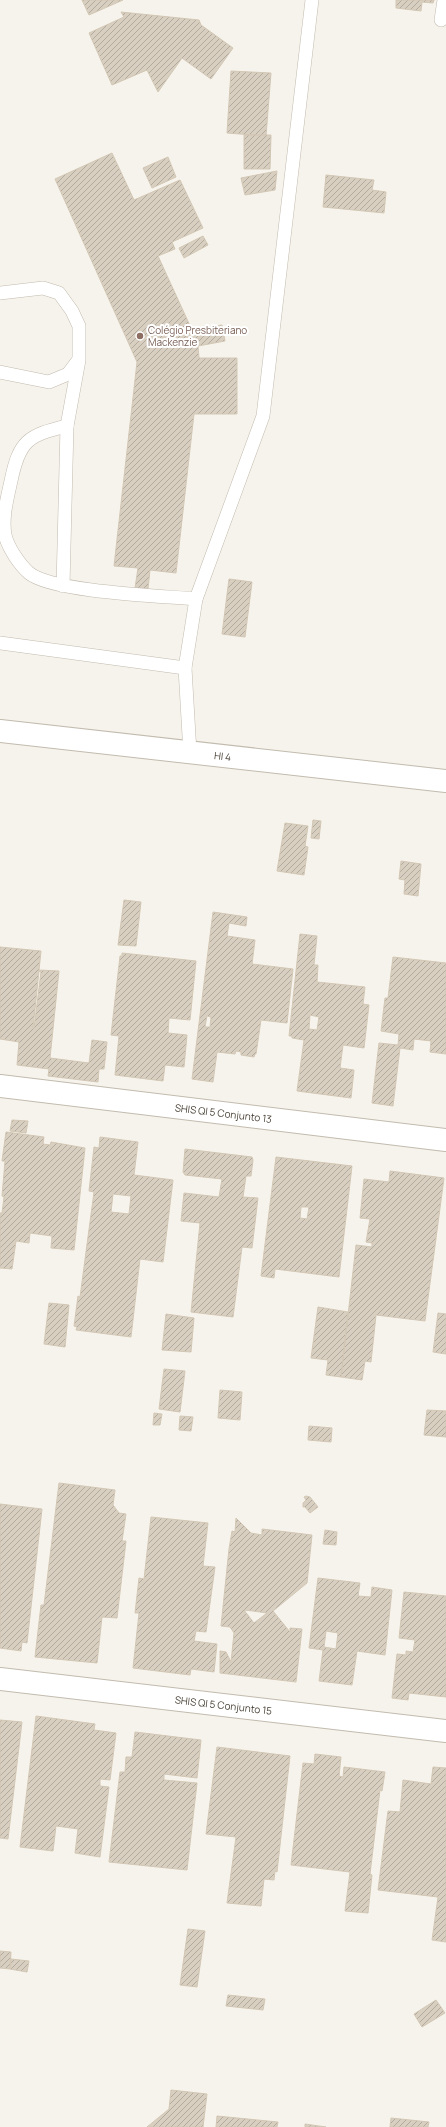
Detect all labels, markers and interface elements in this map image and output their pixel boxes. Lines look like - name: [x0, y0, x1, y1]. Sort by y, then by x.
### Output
- place label: Colégio Presbiteriano Mackenzie: [148, 323, 247, 349]
- marker: Colégio Presbiteriano Mackenzie: [135, 331, 145, 341]
- street label: HI 4: [213, 748, 232, 764]
- street label: SHIS QI 5 Conjunto 13: [174, 1100, 273, 1126]
- street label: SHIS QI 5 Conjunto 15: [174, 1692, 273, 1718]

